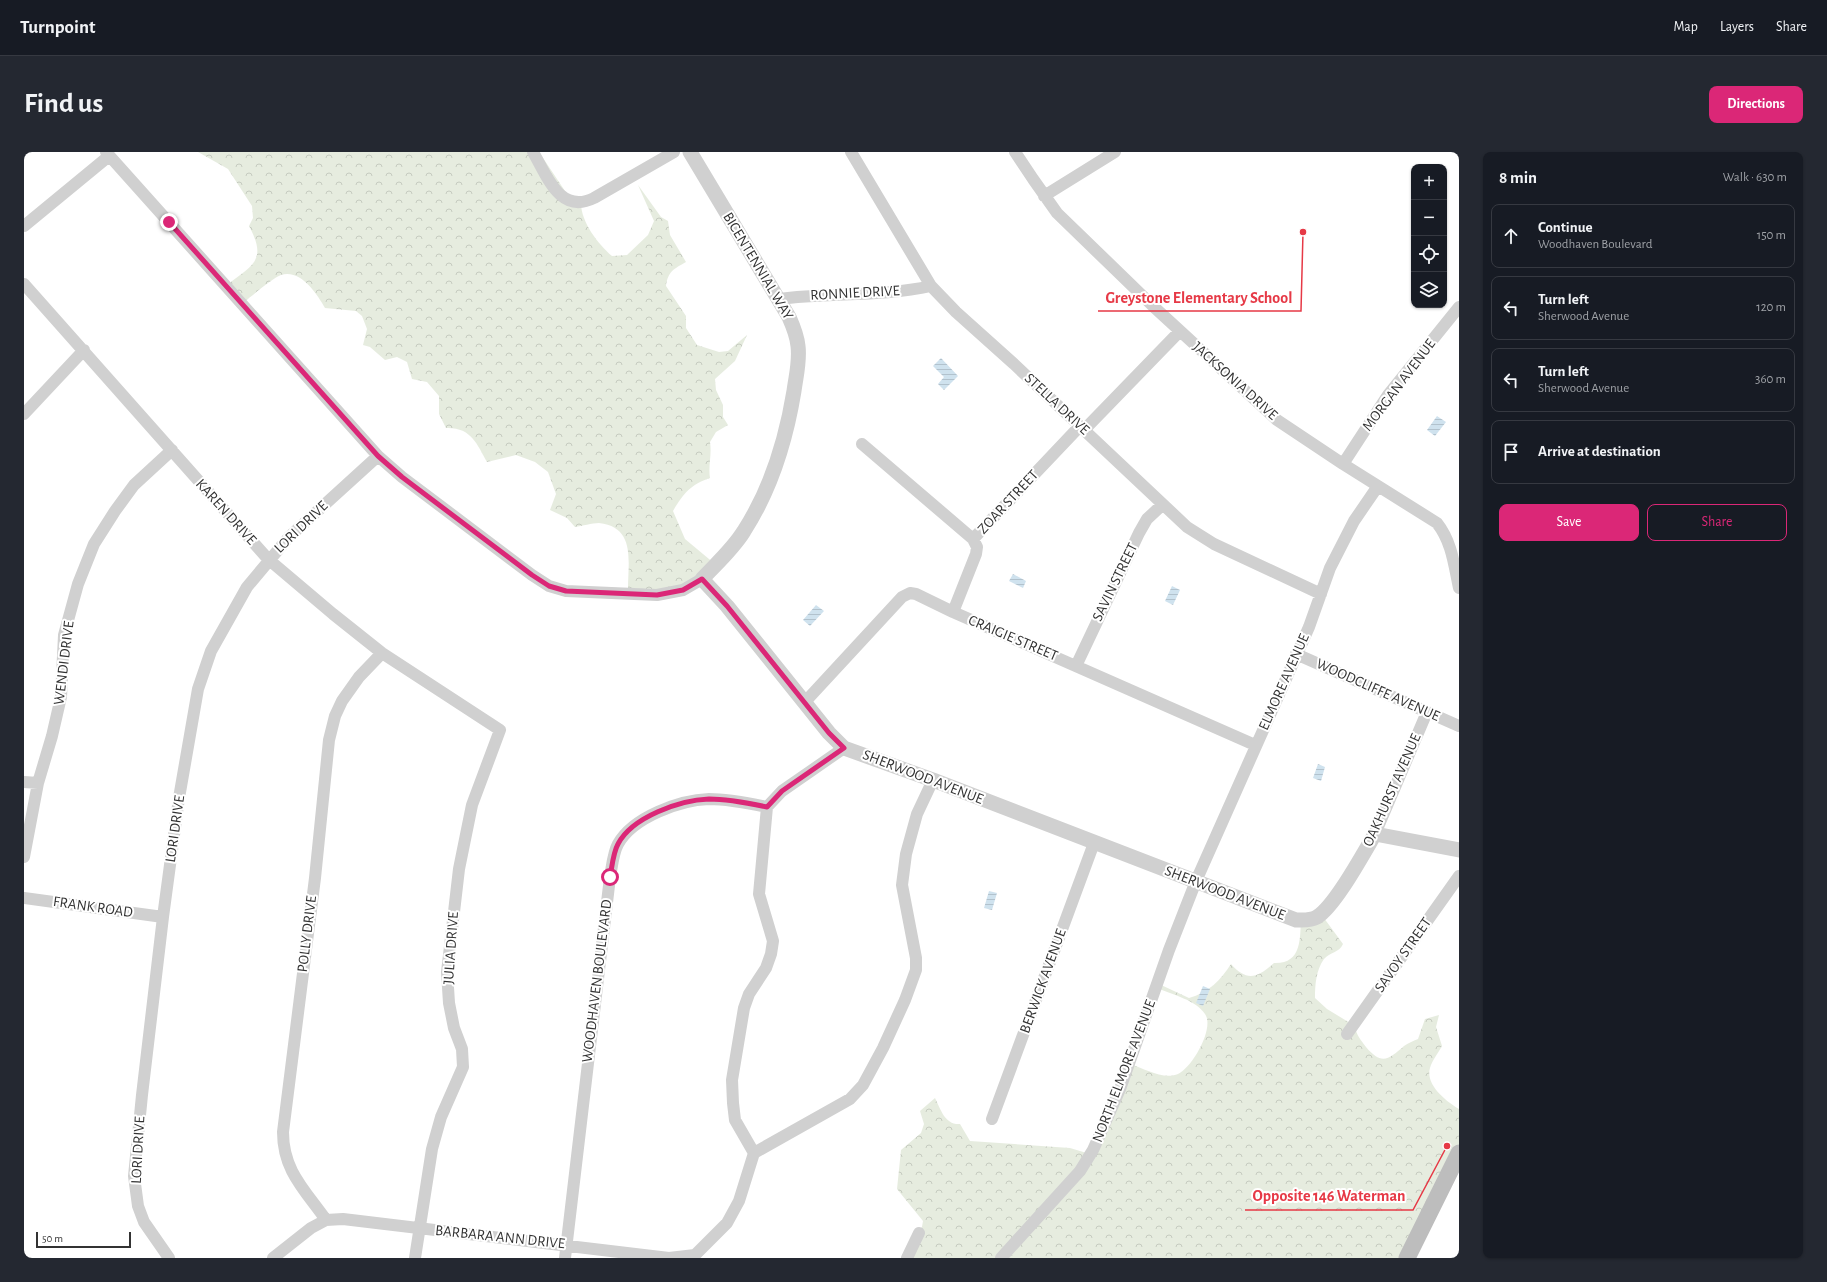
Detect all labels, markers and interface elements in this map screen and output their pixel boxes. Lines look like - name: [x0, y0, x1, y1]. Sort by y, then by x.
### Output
- text: Turnpoint: [20, 18, 95, 37]
- text: Map: [1673, 20, 1698, 34]
- text: Layers: [1720, 20, 1754, 34]
- text: Share: [1776, 20, 1807, 34]
- button: Directions: [1709, 86, 1803, 123]
- text: Find us: [24, 90, 103, 118]
- map controls: [1411, 164, 1447, 308]
- button: +: [1411, 164, 1447, 200]
- text: 8 min: [1499, 169, 1537, 186]
- text: Walk · 630 m: [1723, 171, 1787, 184]
- button: −: [1411, 200, 1447, 236]
- street label: BICENTENNIAL WAY: [720, 210, 796, 322]
- route end: [160, 213, 178, 231]
- text: Continue: [1538, 220, 1593, 235]
- icon: ahead: [1500, 225, 1522, 247]
- text: 150 m: [1757, 229, 1786, 242]
- button: locate: [1411, 236, 1447, 272]
- text: Woodhaven Boulevard: [1538, 238, 1652, 251]
- button: layers: [1411, 272, 1447, 308]
- street label: RONNIE DRIVE: [810, 283, 900, 303]
- callout: Greystone Elementary School: [1098, 283, 1301, 311]
- text: Greystone Elementary School: [1106, 290, 1292, 307]
- text: Turn left: [1538, 292, 1589, 307]
- icon: left: [1500, 297, 1522, 319]
- text: 120 m: [1756, 301, 1786, 314]
- text: Sherwood Avenue: [1538, 310, 1629, 323]
- street label: MORGAN AVENUE: [1360, 336, 1438, 434]
- street label: JACKSONIA DRIVE: [1190, 339, 1280, 423]
- text: Turn left: [1538, 364, 1589, 379]
- icon: left: [1500, 369, 1522, 391]
- street label: STELLA DRIVE: [1022, 370, 1092, 438]
- text: 360 m: [1755, 373, 1786, 386]
- text: Sherwood Avenue: [1538, 382, 1629, 395]
- icon: arrive: [1500, 441, 1522, 463]
- text: Arrive at destination: [1538, 444, 1661, 459]
- street label: ZOAR STREET: [975, 467, 1042, 537]
- street label: KAREN DRIVE: [193, 476, 259, 548]
- street label: LORI DRIVE: [272, 498, 330, 556]
- button: Save: [1499, 504, 1639, 541]
- button: Share: [1647, 504, 1787, 541]
- street label: SAVIN STREET: [1090, 540, 1141, 623]
- street label: CRAIGIE STREET: [966, 612, 1061, 664]
- street label: WENDI DRIVE: [51, 620, 77, 706]
- street label: ELMORE AVENUE: [1256, 632, 1312, 732]
- street label: WOODCLIFFE AVENUE: [1314, 656, 1442, 724]
- street label: OAKHURST AVENUE: [1360, 731, 1424, 849]
- street label: SHERWOOD AVENUE: [861, 747, 985, 807]
- street label: LORI DRIVE: [163, 795, 187, 863]
- street label: SHERWOOD AVENUE: [1163, 863, 1287, 923]
- route start: [601, 868, 619, 886]
- street label: FRANK ROAD: [52, 894, 134, 920]
- street label: POLLY DRIVE: [295, 895, 319, 973]
- street label: WOODHAVEN BOULEVARD: [580, 898, 614, 1063]
- street label: JULIA DRIVE: [441, 911, 461, 985]
- street label: SAVOY STREET: [1372, 914, 1435, 995]
- street label: BERWICK AVENUE: [1017, 927, 1069, 1035]
- street label: NORTH ELMORE AVENUE: [1090, 998, 1158, 1144]
- street label: LORI DRIVE: [129, 1116, 147, 1184]
- callout: Opposite 146 Waterman: [1245, 1182, 1413, 1210]
- text: Opposite 146 Waterman: [1253, 1188, 1405, 1204]
- street label: BARBARA ANN DRIVE: [434, 1223, 566, 1251]
- scale bar: [36, 1230, 131, 1249]
- text: 50 m: [42, 1233, 63, 1244]

